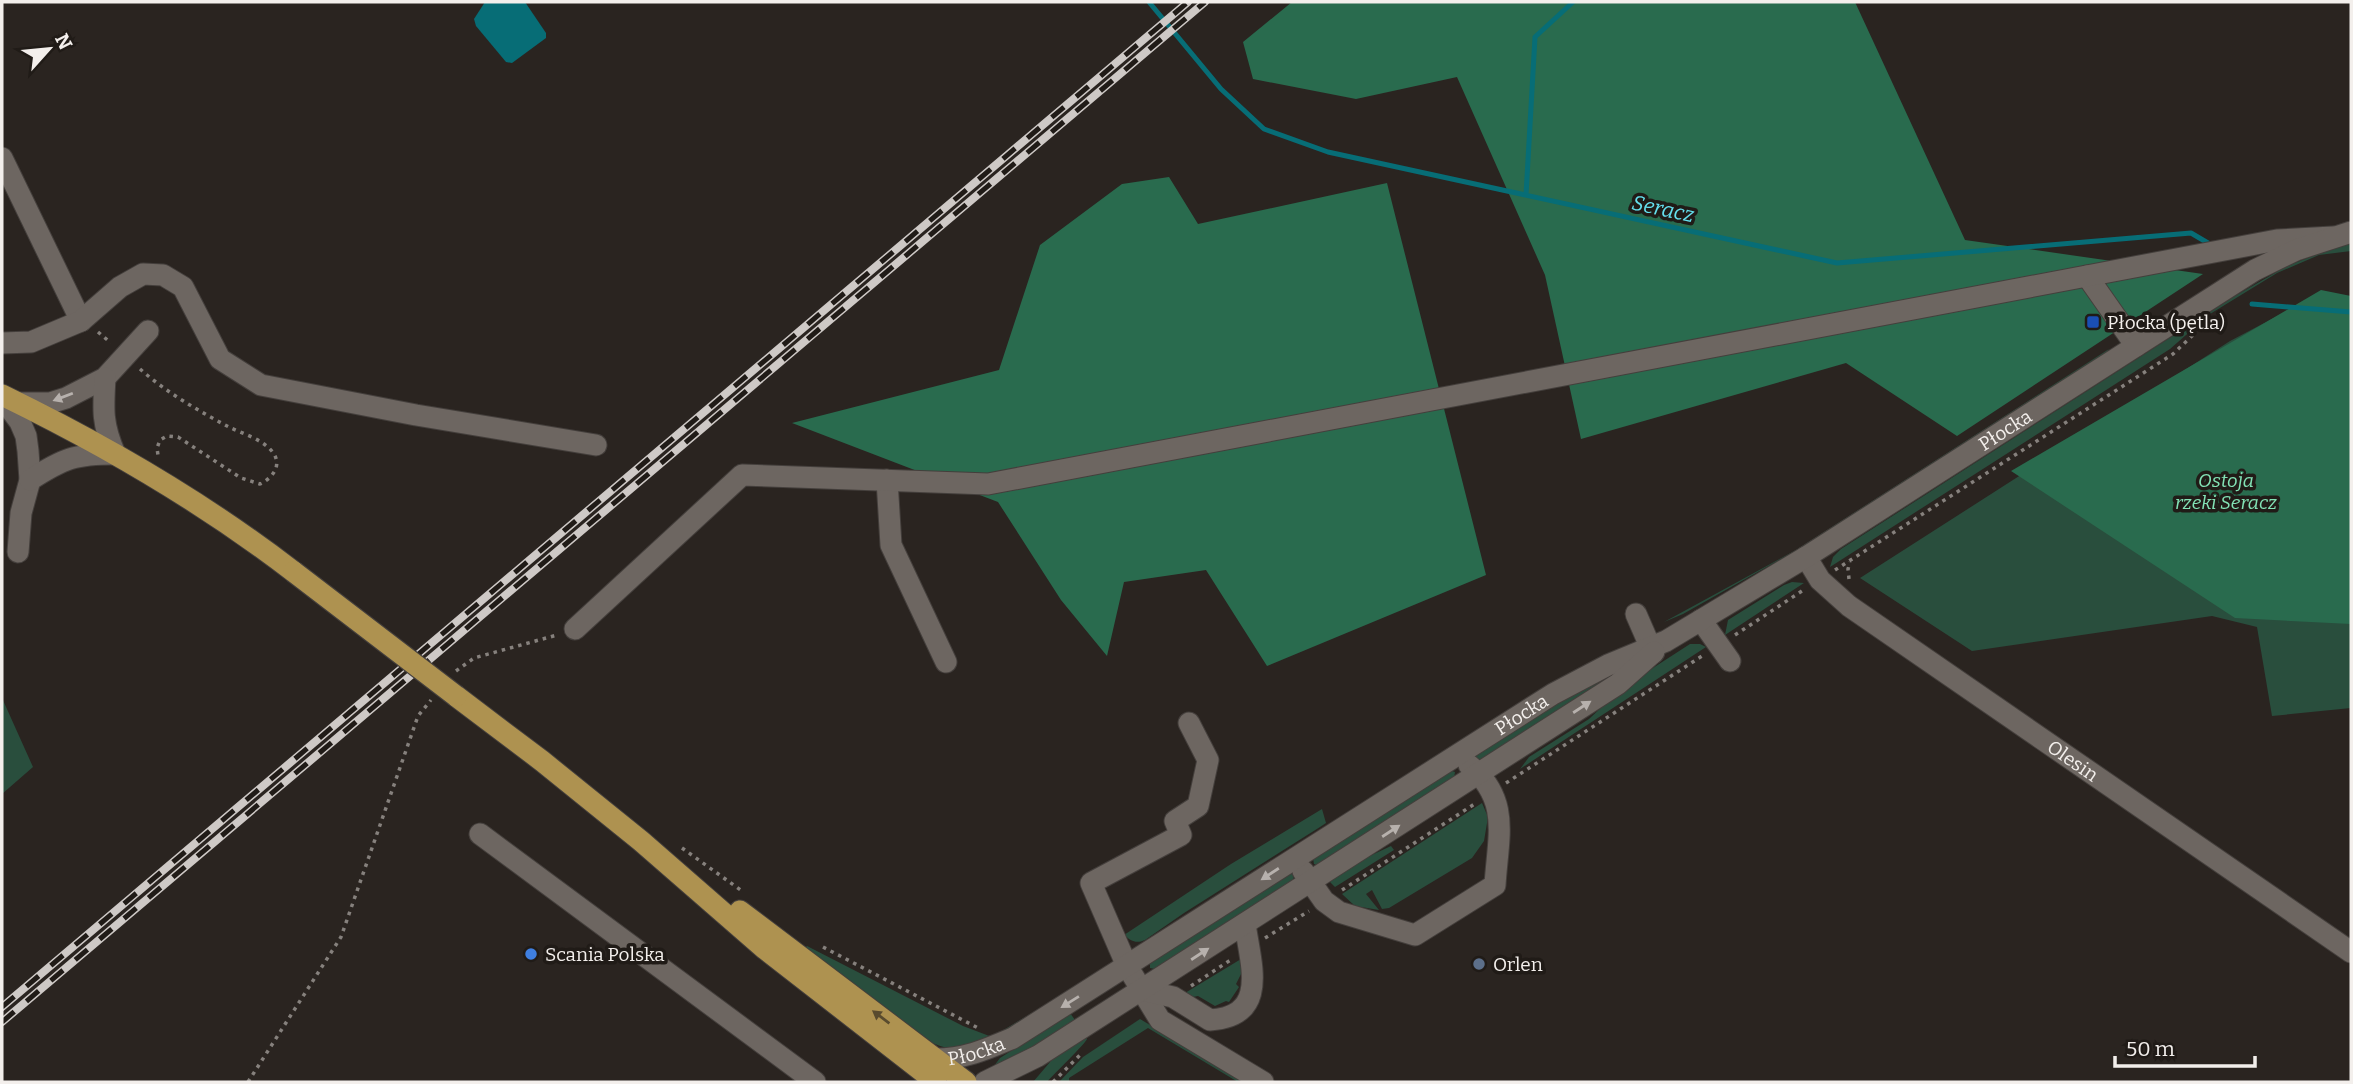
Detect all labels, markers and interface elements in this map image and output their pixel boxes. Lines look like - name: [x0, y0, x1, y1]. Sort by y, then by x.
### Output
- north arrow: [14, 14, 84, 84]
- text: N: [50, 30, 77, 54]
- water label: Seracz: [1630, 190, 1697, 228]
- place label: Płocka (pętla): [2107, 311, 2225, 334]
- marker: Płocka (pętla): [2085, 314, 2101, 330]
- one-way arrow: [53, 392, 74, 403]
- street label: Płocka: [1974, 404, 2036, 455]
- park label: Ostoja rzeki Seracz: [2175, 469, 2277, 514]
- street label: Płocka: [1490, 688, 1553, 740]
- one-way arrow: [1573, 701, 1592, 714]
- street label: Olesin: [2043, 735, 2103, 786]
- one-way arrow: [1382, 824, 1401, 837]
- one-way arrow: [1261, 867, 1279, 881]
- place label: Scania Polska: [545, 943, 665, 966]
- marker: Scania Polska: [523, 946, 539, 962]
- one-way arrow: [1190, 947, 1209, 960]
- place label: Orlen: [1493, 953, 1543, 976]
- marker: Orlen: [1471, 956, 1487, 972]
- one-way arrow: [1061, 995, 1080, 1008]
- one-way arrow: [873, 1010, 891, 1025]
- scale bar: [2115, 1024, 2255, 1068]
- street label: Płocka: [946, 1031, 1009, 1070]
- text: 50 m: [2126, 1036, 2175, 1062]

